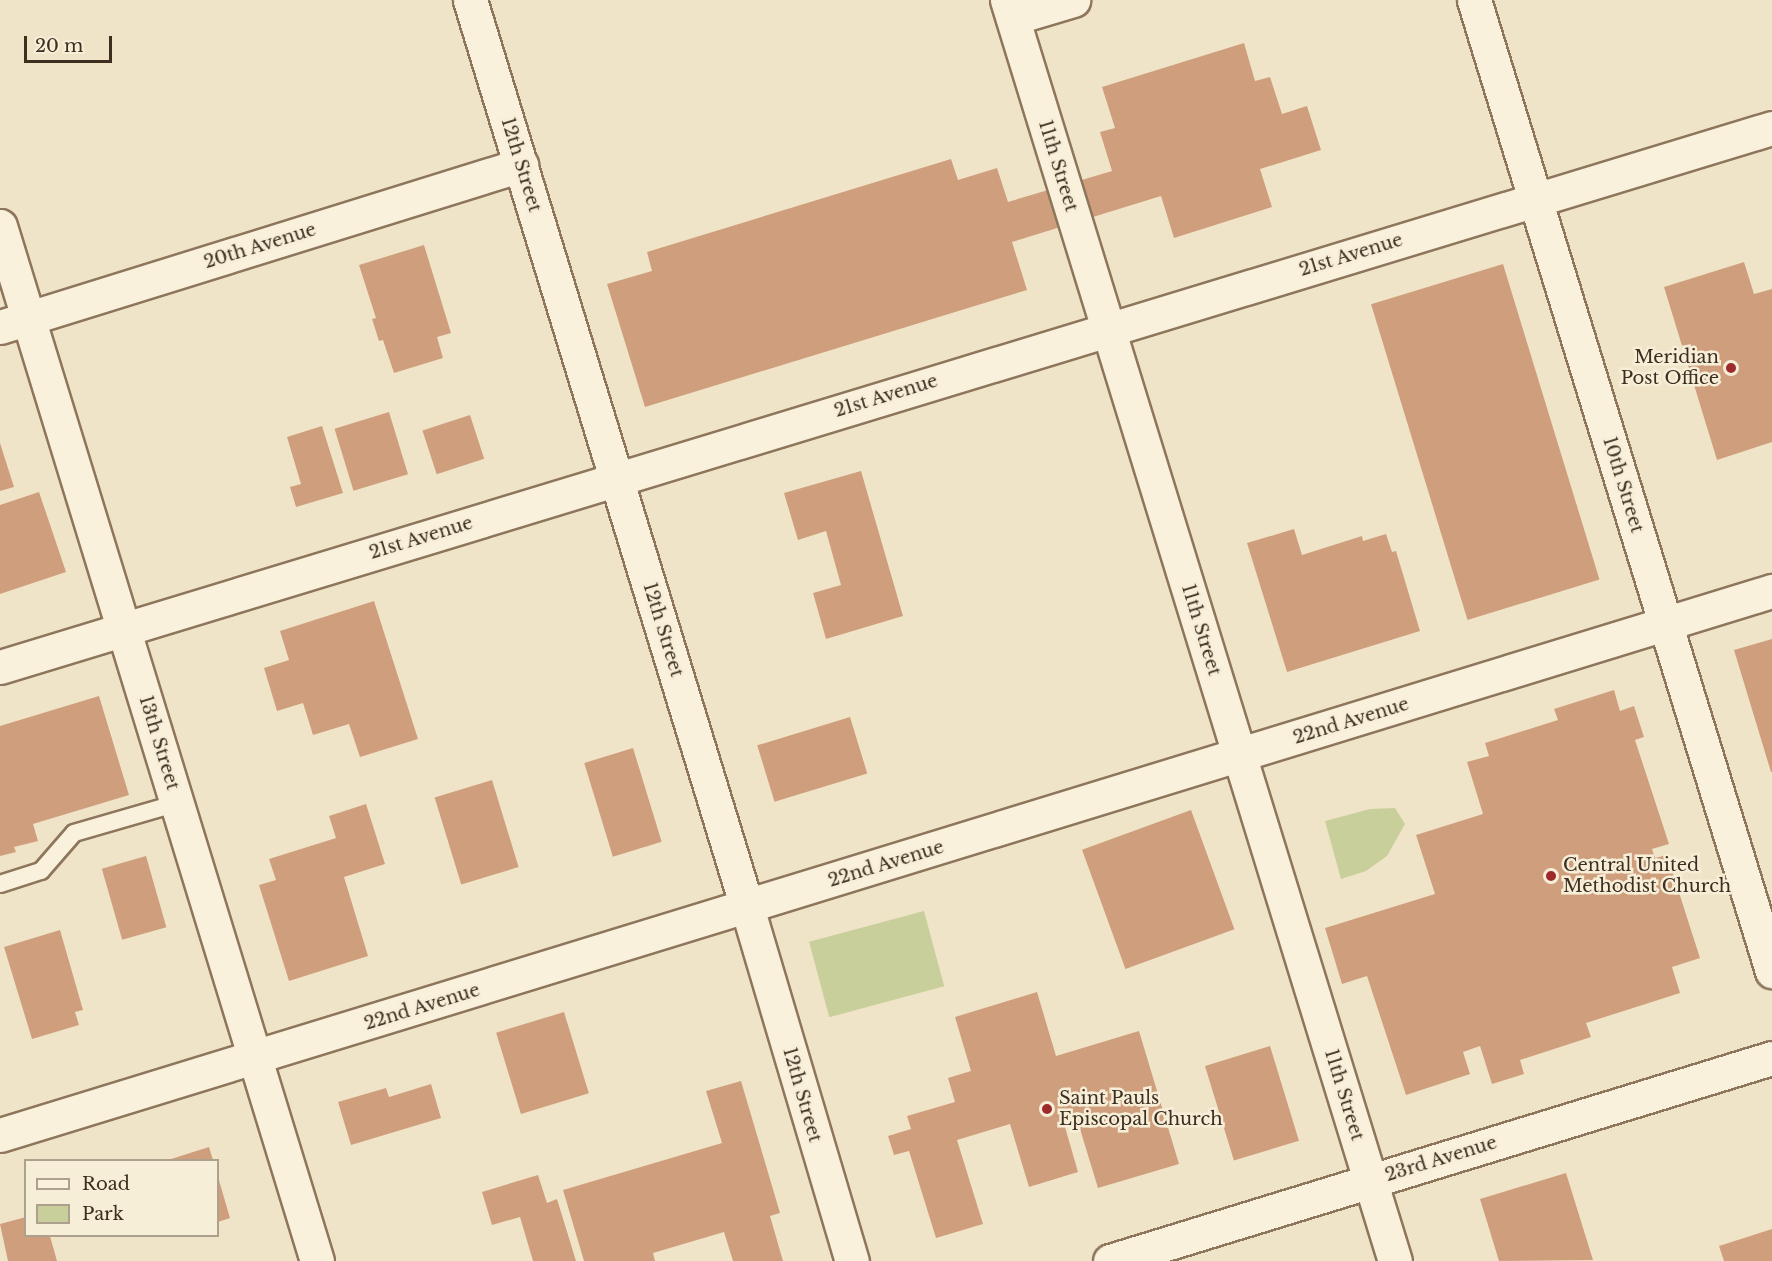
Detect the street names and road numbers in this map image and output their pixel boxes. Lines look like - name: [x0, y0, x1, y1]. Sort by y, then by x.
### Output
- street label: 12th Street: [496, 115, 546, 215]
- street label: 11th Street: [1034, 118, 1082, 214]
- street label: 20th Avenue: [201, 219, 319, 273]
- street label: 21st Avenue: [1296, 229, 1406, 281]
- street label: 21st Avenue: [831, 370, 941, 422]
- street label: 10th Street: [1598, 434, 1648, 536]
- street label: 21st Avenue: [366, 512, 476, 564]
- street label: 12th Street: [638, 580, 688, 680]
- street label: 11th Street: [1177, 582, 1225, 678]
- street label: 13th Street: [134, 693, 184, 793]
- street label: 22nd Avenue: [1290, 693, 1412, 749]
- street label: 22nd Avenue: [825, 836, 947, 892]
- street label: 22nd Avenue: [361, 979, 483, 1035]
- street label: 12th Street: [778, 1045, 826, 1145]
- street label: 11th Street: [1320, 1047, 1368, 1143]
- street label: 23rd Avenue: [1382, 1132, 1500, 1186]

